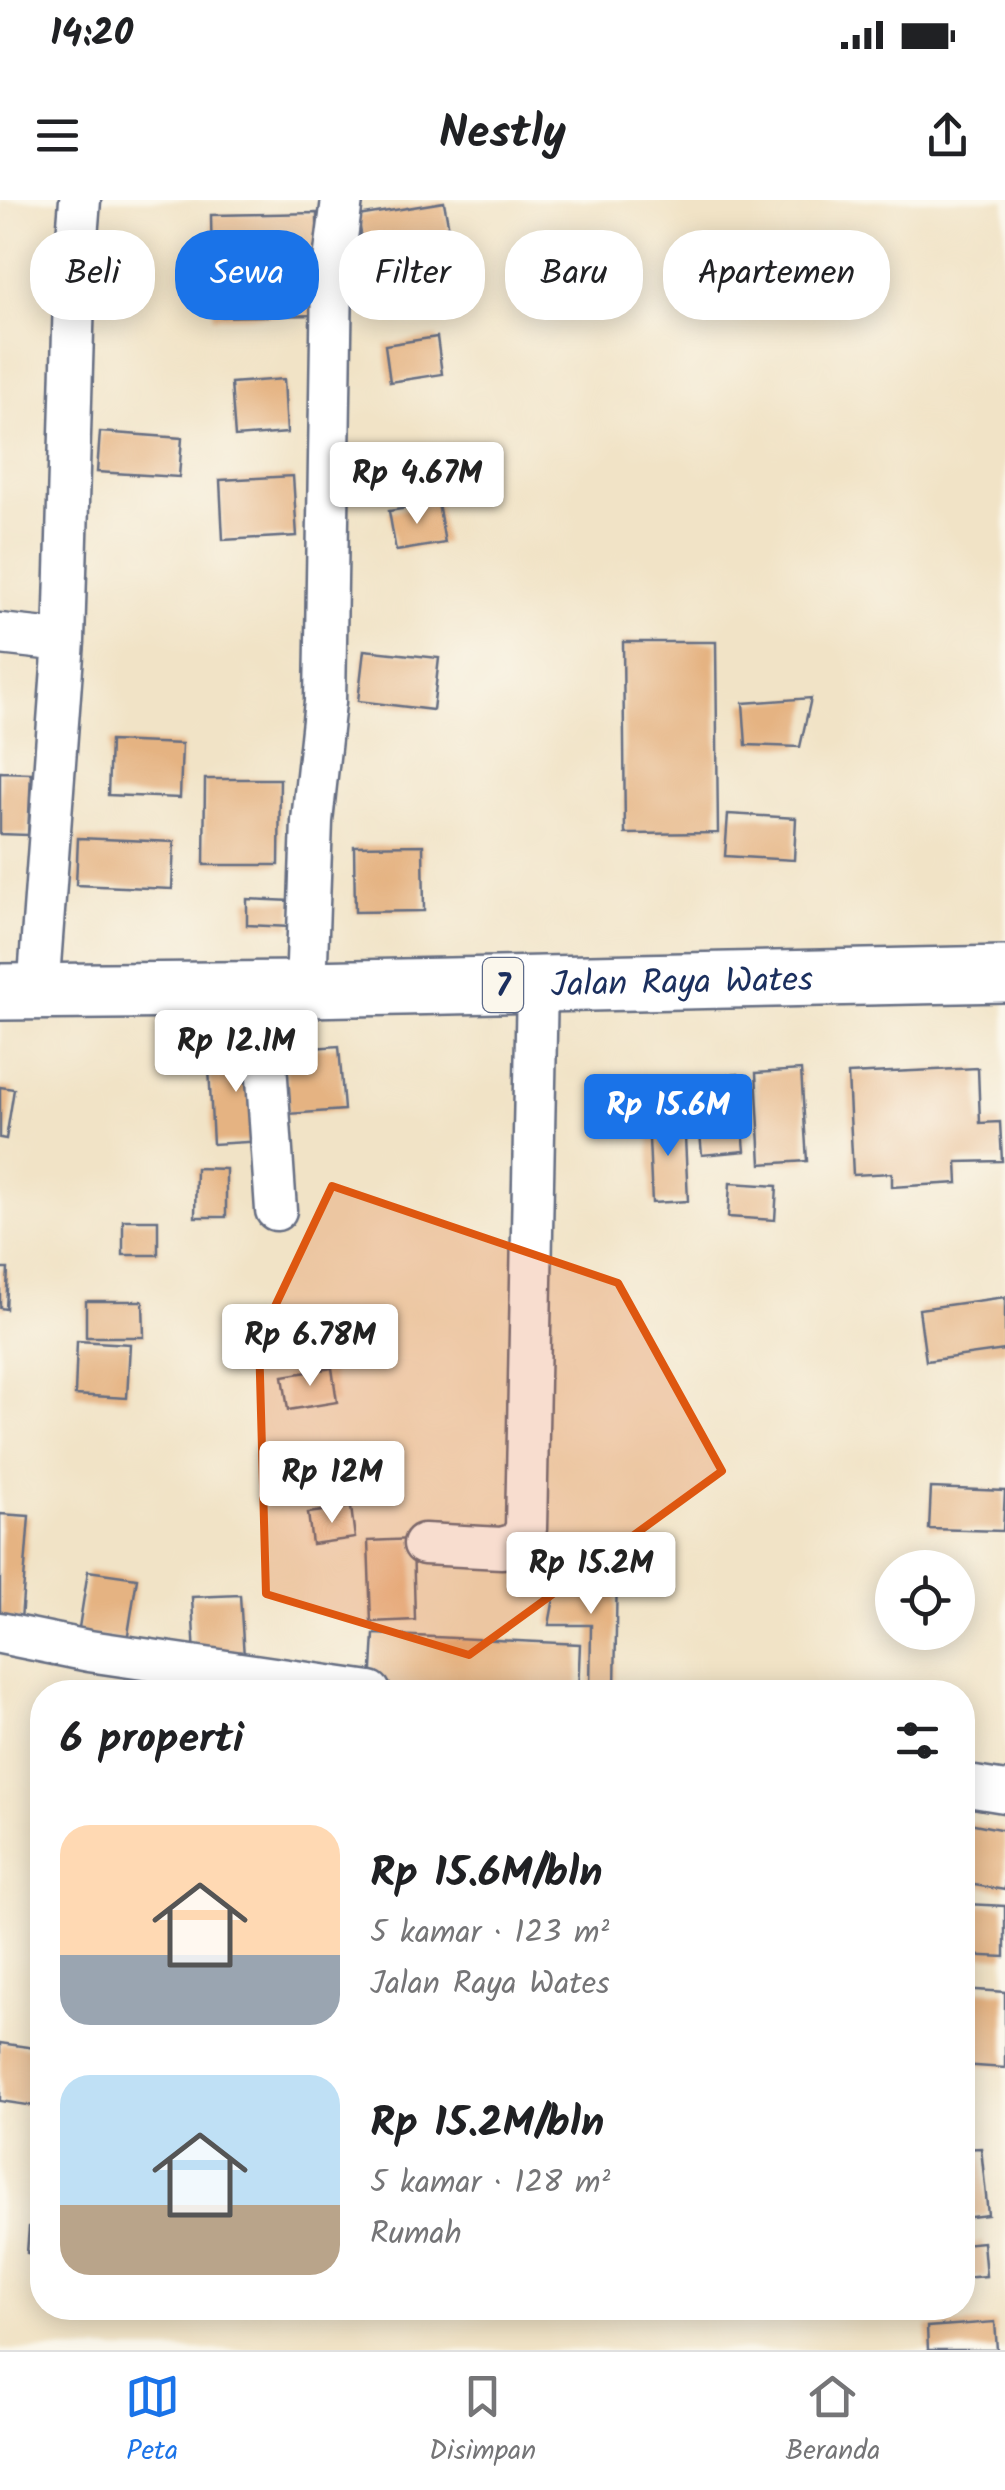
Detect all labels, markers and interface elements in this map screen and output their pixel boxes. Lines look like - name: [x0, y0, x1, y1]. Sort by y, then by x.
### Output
- text: 14:20: [50, 5, 133, 65]
- text: Nestly: [439, 99, 566, 171]
- icon: menu: [30, 108, 85, 163]
- icon: share: [920, 108, 975, 163]
- chip: Beli: [30, 230, 155, 320]
- chip: Sewa: [175, 230, 319, 320]
- chip: Filter: [339, 230, 485, 320]
- chip: Baru: [505, 230, 643, 320]
- chip: Apartemen: [663, 230, 890, 320]
- pin: Rp 4.67M: [314, 442, 520, 527]
- text: Rp 4.67M: [352, 449, 482, 500]
- street label: Jalan Raya Wates: [550, 953, 814, 1015]
- road number: 7: [483, 958, 523, 1012]
- pin: Rp 12.1M: [133, 1010, 339, 1095]
- text: Rp 12.1M: [177, 1017, 295, 1068]
- pin: Rp 15.6M: [565, 1074, 771, 1159]
- text: Rp 15.6M: [606, 1081, 730, 1132]
- pin: Rp 6.78M: [207, 1304, 413, 1389]
- text: Rp 6.78M: [244, 1311, 376, 1362]
- pin: Rp 12M: [251, 1441, 413, 1526]
- text: Rp 12M: [281, 1448, 383, 1499]
- pin: Rp 15.2M: [488, 1532, 694, 1617]
- text: Rp 15.2M: [528, 1539, 654, 1590]
- map controls: [875, 1550, 975, 1650]
- button: locate: [875, 1550, 975, 1650]
- text: 6 properti: [60, 1707, 244, 1774]
- icon: filters: [890, 1713, 945, 1768]
- text: Rp 15.6M/bln: [370, 1841, 603, 1908]
- icon: home: [140, 1865, 260, 1985]
- text: 5 kamar · 123 m²: [370, 1908, 609, 1959]
- text: Jalan Raya Wates: [370, 1959, 610, 2010]
- text: Rp 15.2M/bln: [370, 2091, 604, 2158]
- icon: home: [140, 2115, 260, 2235]
- text: 5 kamar · 128 m²: [370, 2158, 610, 2209]
- text: Rumah: [370, 2209, 462, 2260]
- tab: Peta: [125, 2369, 180, 2474]
- tab: Disimpan: [429, 2369, 536, 2474]
- tab: Beranda: [785, 2369, 880, 2474]

